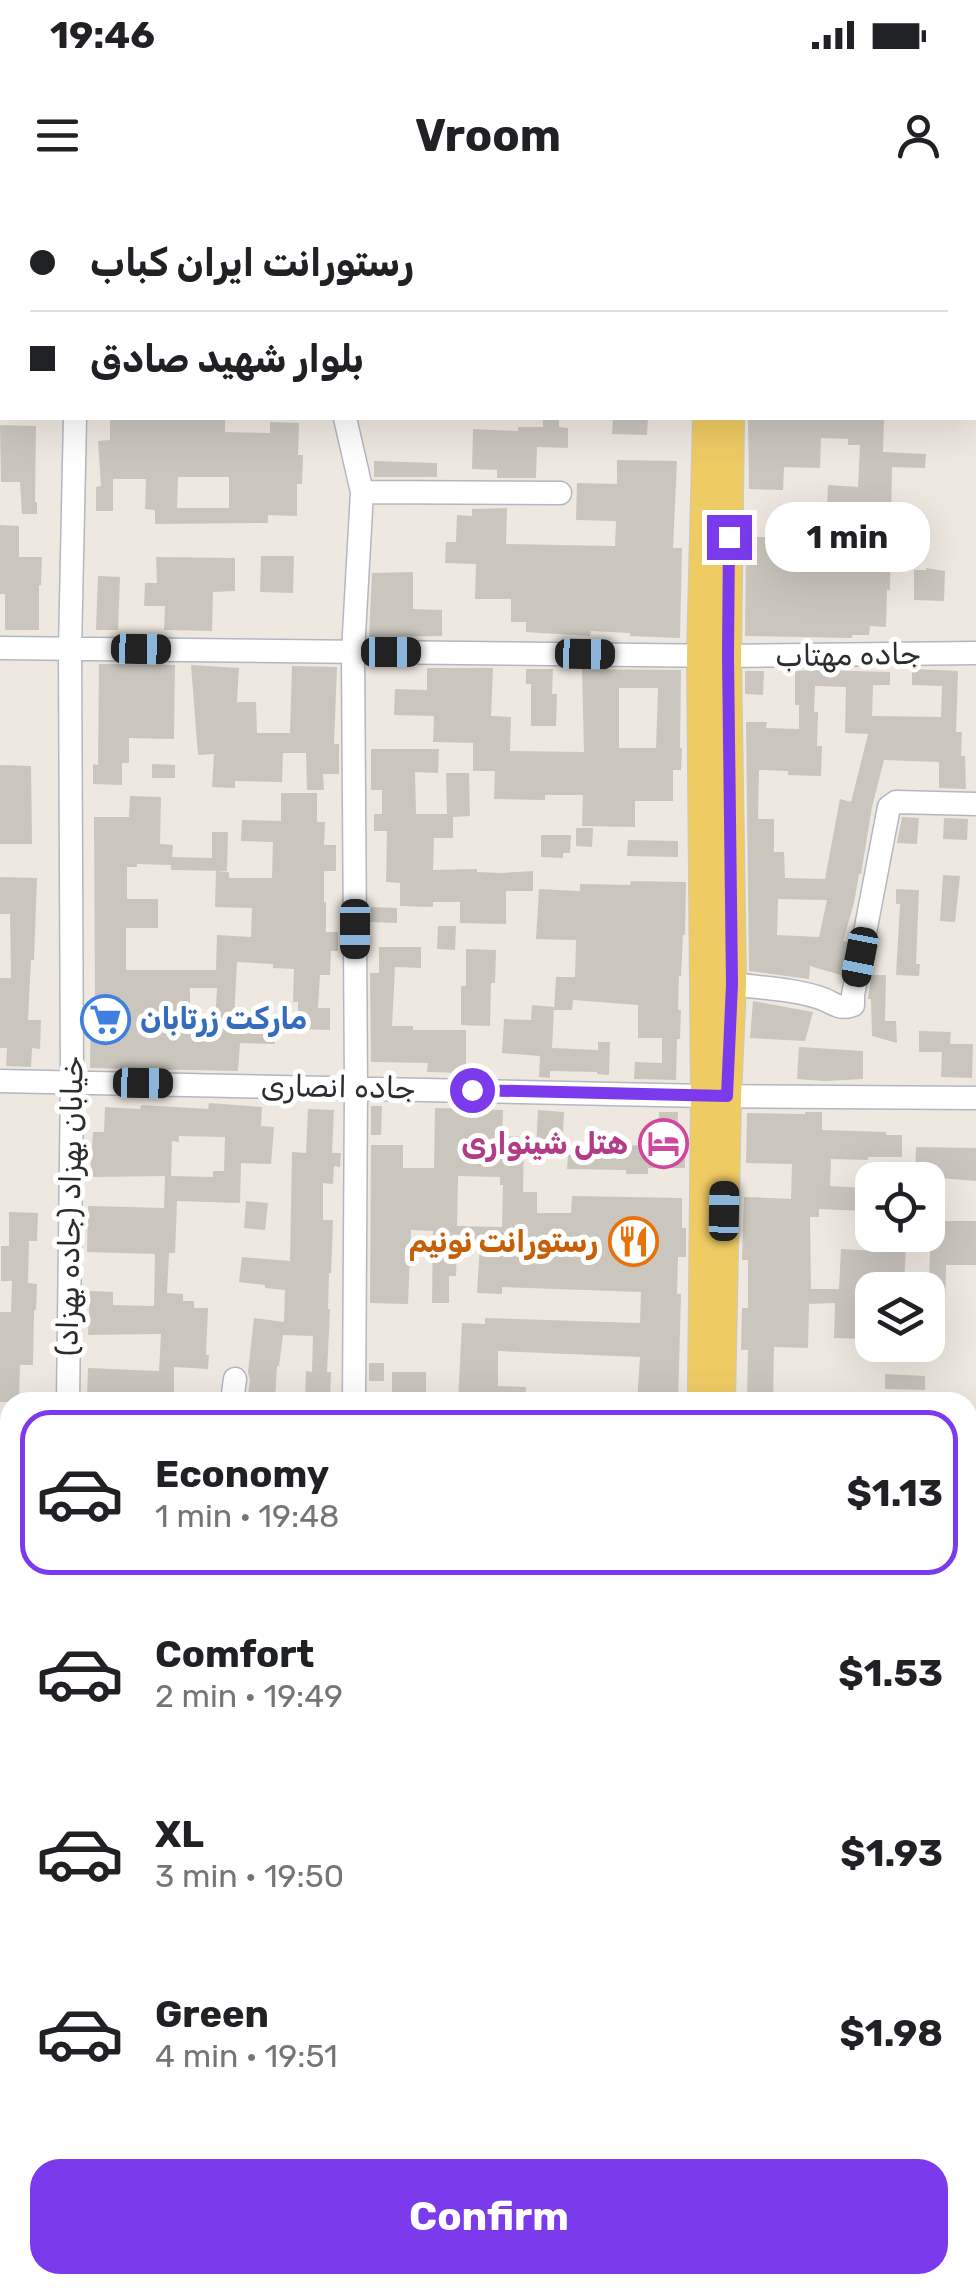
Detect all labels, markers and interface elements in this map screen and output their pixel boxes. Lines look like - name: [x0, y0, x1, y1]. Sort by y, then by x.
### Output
- text: 19:46: [50, 12, 155, 58]
- icon: menu: [30, 108, 85, 163]
- icon: person: [891, 108, 946, 163]
- text: Vroom: [415, 109, 561, 162]
- text: رستورانت ایران کباب: [90, 240, 414, 286]
- text: بلوار شهید صادق: [90, 336, 364, 382]
- callout: 1 min: [764, 502, 929, 572]
- route end: [707, 515, 752, 560]
- text: 1 min: [807, 518, 888, 556]
- car: [111, 633, 171, 665]
- street label: جاده مهتاب: [775, 636, 921, 674]
- car: [361, 637, 421, 667]
- car: [555, 638, 615, 670]
- car: [340, 899, 370, 959]
- car: [840, 925, 880, 989]
- supermarket icon: مارکت زرتابان: [79, 993, 131, 1045]
- place label: مارکت زرتابان: [140, 1001, 307, 1037]
- street label: خیابان بهزاد (جاده بهزاد): [49, 1056, 91, 1356]
- car: [113, 1067, 173, 1099]
- street label: جاده انصاری: [260, 1068, 416, 1106]
- route start: [450, 1068, 495, 1113]
- hotel icon: هتل شینواری: [637, 1118, 689, 1170]
- place label: هتل شینواری: [461, 1126, 628, 1162]
- map controls: [855, 1162, 945, 1362]
- button: locate: [855, 1162, 945, 1252]
- car: [708, 1181, 740, 1241]
- restaurant icon: رستورانت نونیم: [607, 1216, 659, 1268]
- place label: رستورانت نونیم: [408, 1224, 598, 1261]
- button: layers: [855, 1272, 945, 1362]
- icon: car: [35, 1448, 125, 1538]
- text: Economy: [155, 1451, 329, 1497]
- text: $1.13: [846, 1470, 943, 1516]
- text: 1 min · 19:48: [155, 1497, 339, 1535]
- icon: car: [35, 1628, 125, 1718]
- text: Comfort: [155, 1631, 314, 1677]
- text: $1.53: [838, 1650, 943, 1696]
- text: 2 min · 19:49: [155, 1677, 343, 1715]
- icon: car: [35, 1808, 125, 1898]
- text: XL: [155, 1811, 204, 1857]
- text: $1.93: [840, 1830, 943, 1876]
- text: 3 min · 19:50: [155, 1857, 344, 1895]
- icon: car: [35, 1988, 125, 2078]
- text: Green: [155, 1991, 269, 2037]
- text: $1.98: [839, 2010, 943, 2056]
- text: 4 min · 19:51: [155, 2037, 338, 2075]
- button: Confirm: [30, 2159, 948, 2274]

